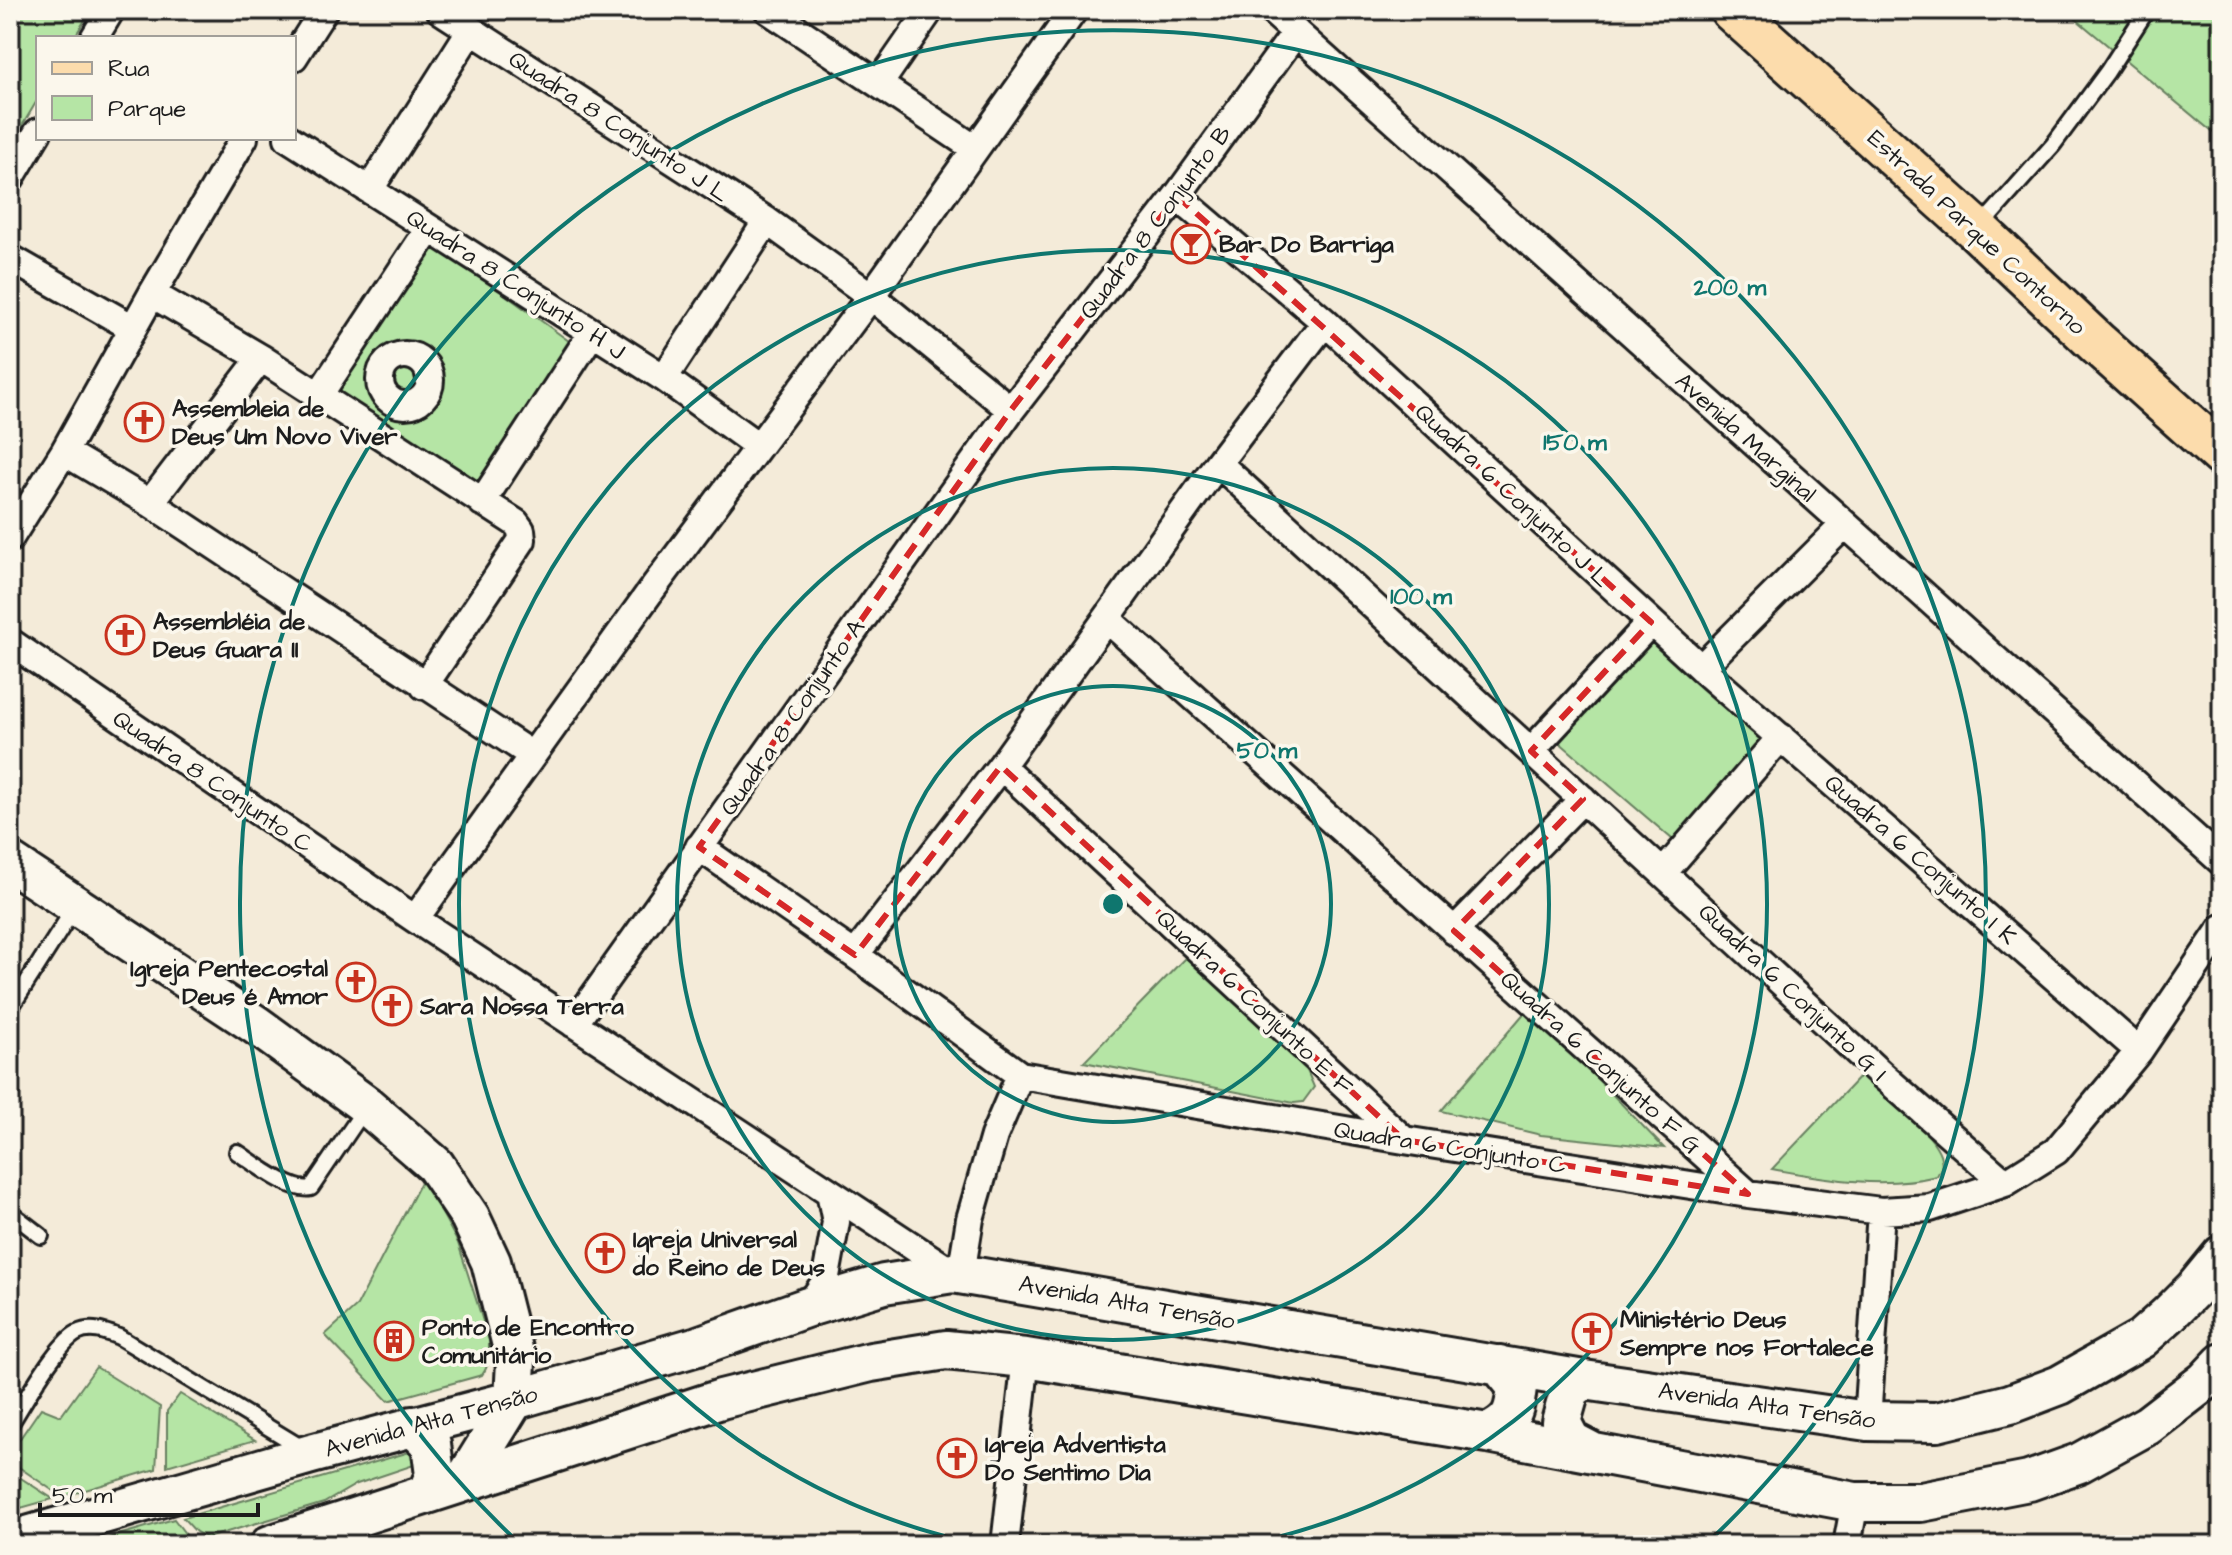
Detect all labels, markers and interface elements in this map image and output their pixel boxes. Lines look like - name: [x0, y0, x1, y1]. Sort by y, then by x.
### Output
- legend: [36, 36, 296, 140]
- street label: Quadra 8 Conjunto J L: [502, 43, 736, 211]
- text: Rua: [108, 52, 150, 86]
- text: Parque: [108, 92, 186, 126]
- street label: Quadra 8 Conjunto B: [1072, 119, 1240, 327]
- street label: Estrada Parque Contorno: [1859, 122, 2094, 344]
- street label: Quadra 8 Conjunto H J: [399, 201, 632, 369]
- bar icon: Bar Do Barriga: [1170, 223, 1212, 265]
- place label: Bar Do Barriga: [1219, 228, 1395, 263]
- text: 200 m: [1693, 271, 1766, 305]
- street label: Avenida Marginal: [1666, 365, 1824, 511]
- place label: Assembleia de Deus Um Novo Viver: [172, 392, 398, 454]
- street label: Quadra 6 Conjunto J L: [1407, 396, 1618, 596]
- church icon: Assembleia de Deus Um Novo Viver: [123, 401, 165, 443]
- text: 150 m: [1543, 426, 1607, 460]
- text: 100 m: [1390, 580, 1452, 614]
- place label: Assembléia de Deus Guara II: [153, 605, 305, 667]
- street label: Quadra 8 Conjunto A: [712, 612, 874, 823]
- church icon: Assembléia de Deus Guara II: [104, 614, 146, 656]
- street label: Quadra 8 Conjunto C: [106, 702, 319, 862]
- text: 50 m: [1237, 734, 1298, 768]
- street label: Quadra 6 Conjunto I K: [1817, 767, 2024, 953]
- centre of rings: [1099, 890, 1127, 918]
- street label: Quadra 6 Conjunto G I: [1690, 896, 1894, 1089]
- street label: Quadra 6 Conjunto E F: [1148, 902, 1360, 1103]
- place label: Igreja Pentecostal Deus é Amor: [130, 952, 329, 1014]
- church icon: Igreja Pentecostal Deus é Amor: [335, 961, 377, 1003]
- street label: Quadra 6 Conjunto F G: [1492, 963, 1709, 1163]
- church icon: Sara Nossa Terra: [371, 985, 413, 1027]
- place label: Sara Nossa Terra: [419, 990, 625, 1024]
- street label: Quadra 6 Conjunto C: [1331, 1113, 1568, 1183]
- place label: Igreja Universal do Reino de Deus: [632, 1223, 825, 1285]
- church icon: Igreja Universal do Reino de Deus: [584, 1232, 626, 1274]
- street label: Avenida Alta Tensão: [1016, 1267, 1238, 1339]
- place label: Ministério Deus Sempre nos Fortalece: [1619, 1303, 1874, 1365]
- place label: Ponto de Encontro Comunitário: [422, 1311, 634, 1373]
- church icon: Ministério Deus Sempre nos Fortalece: [1571, 1312, 1613, 1354]
- building icon: Ponto de Encontro Comunitário: [373, 1320, 415, 1362]
- street label: Avenida Alta Tensão: [1656, 1374, 1878, 1438]
- street label: Avenida Alta Tensão: [321, 1377, 542, 1467]
- place label: Igreja Adventista Do Sentimo Dia: [985, 1428, 1167, 1490]
- church icon: Igreja Adventista Do Sentimo Dia: [936, 1437, 978, 1479]
- scale bar: [40, 1467, 258, 1517]
- text: 50 m: [52, 1479, 113, 1513]

